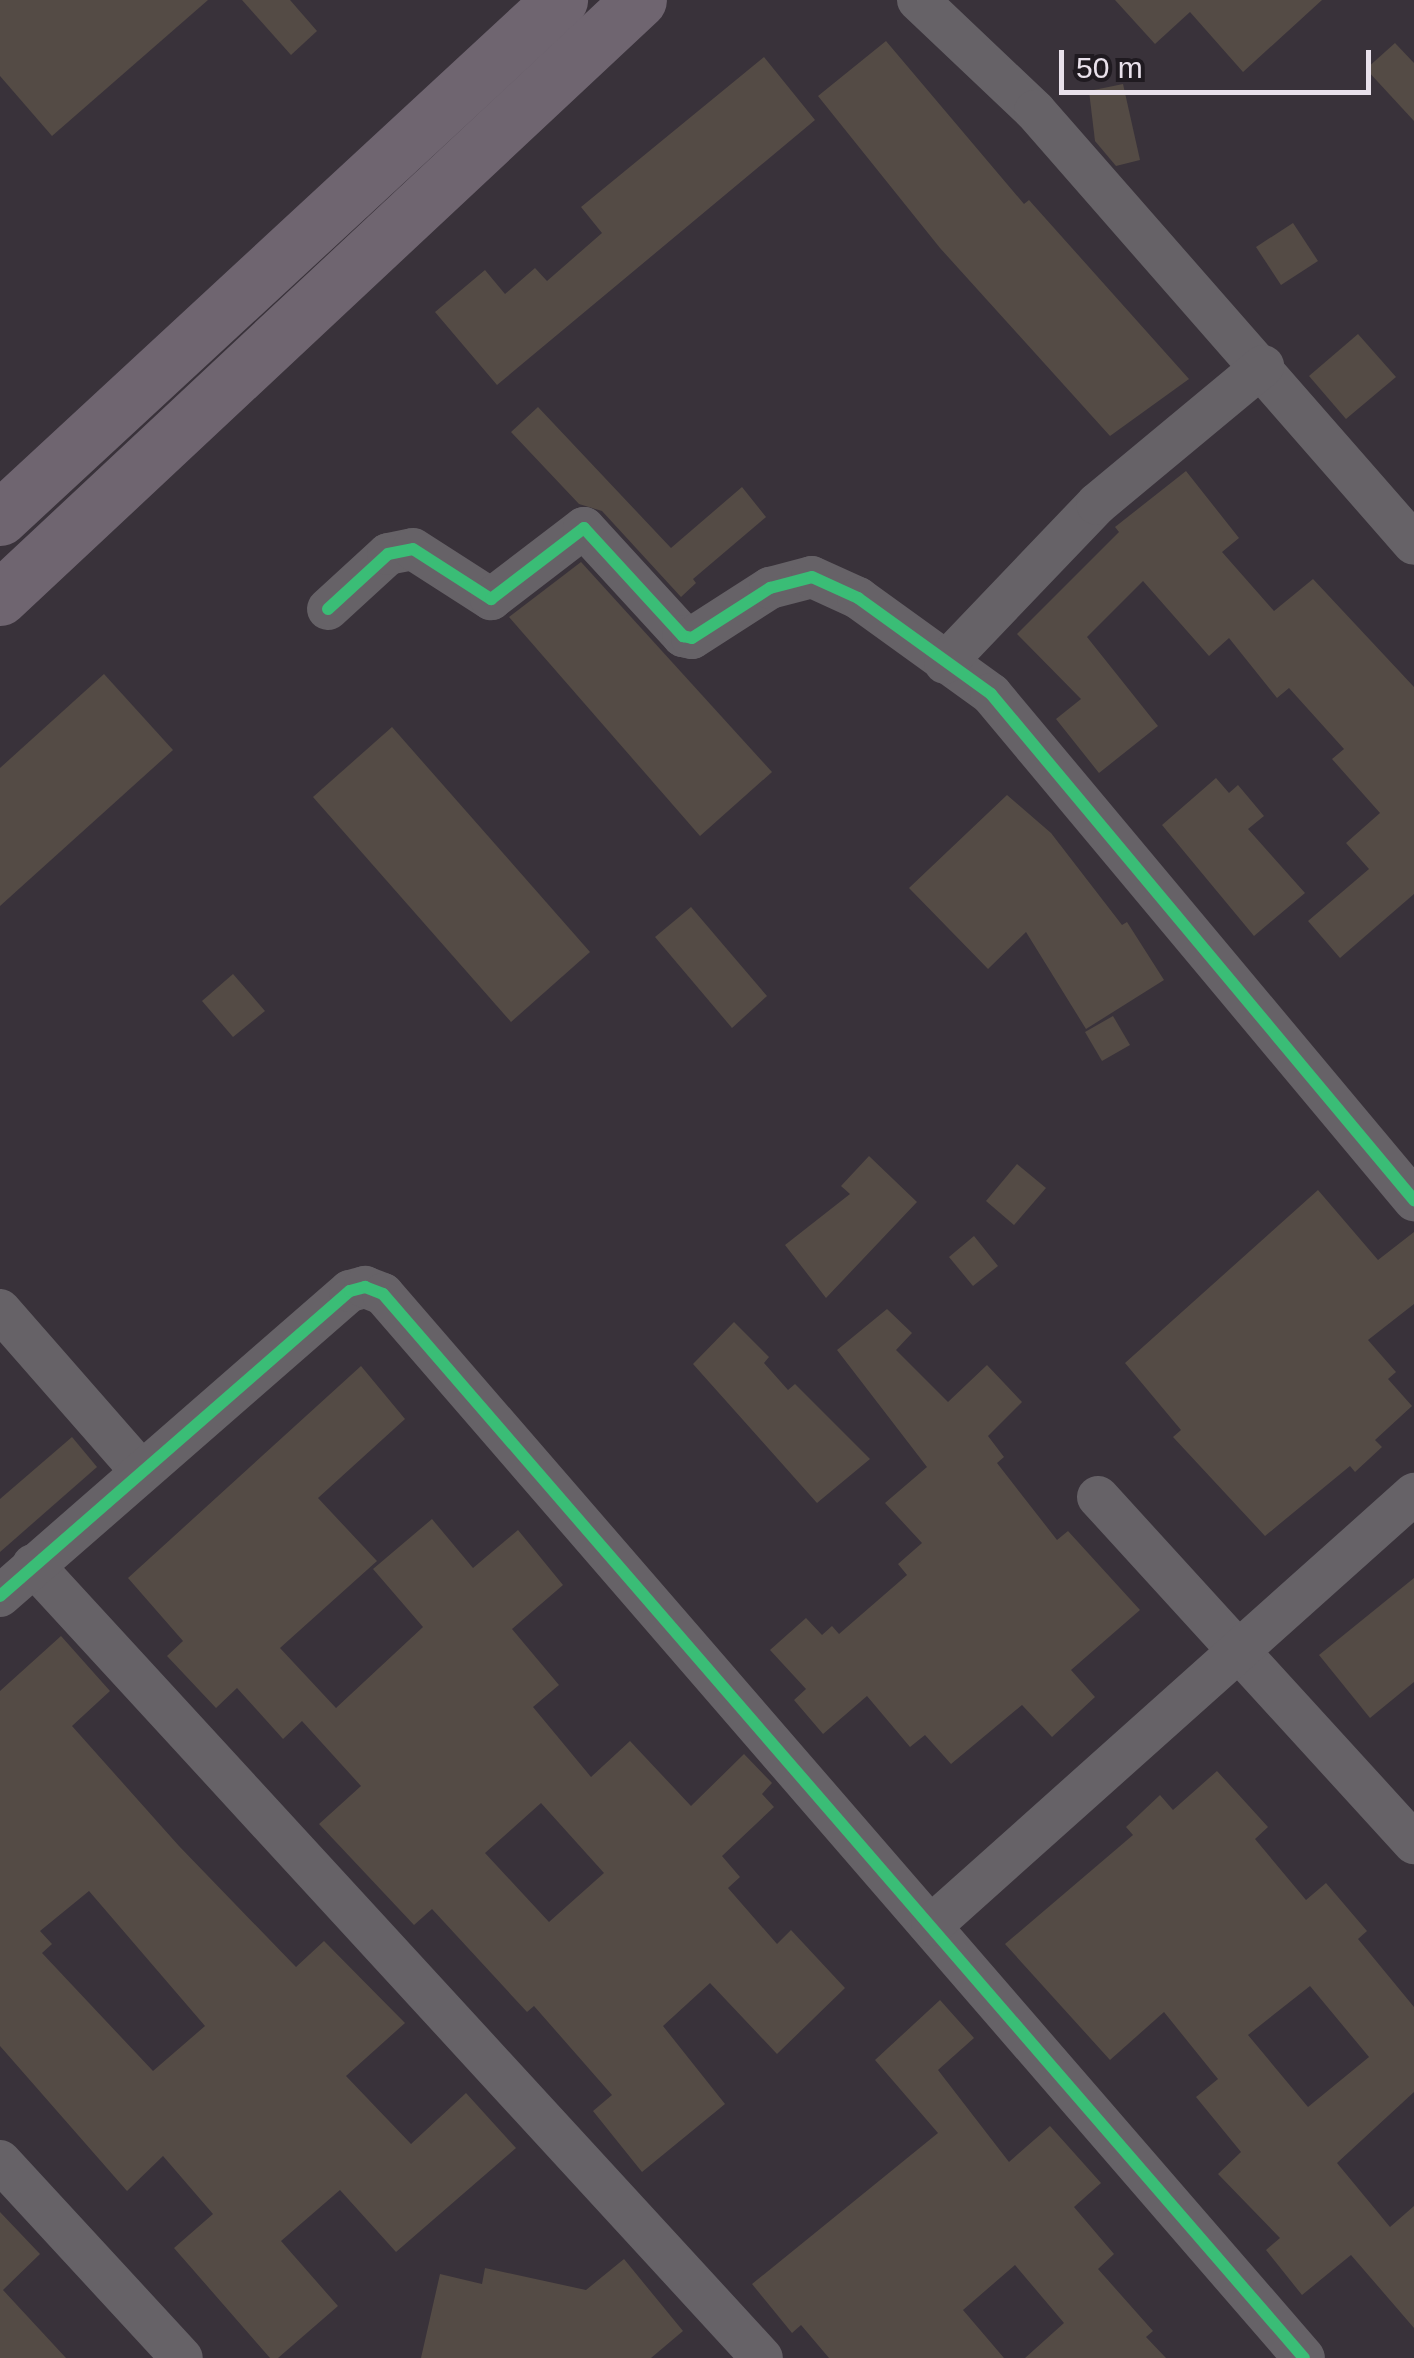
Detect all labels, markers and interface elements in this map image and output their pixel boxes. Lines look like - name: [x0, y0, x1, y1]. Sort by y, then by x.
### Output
- scale bar: [1064, 30, 1376, 92]
- text: 50 m: [1076, 51, 1143, 84]

